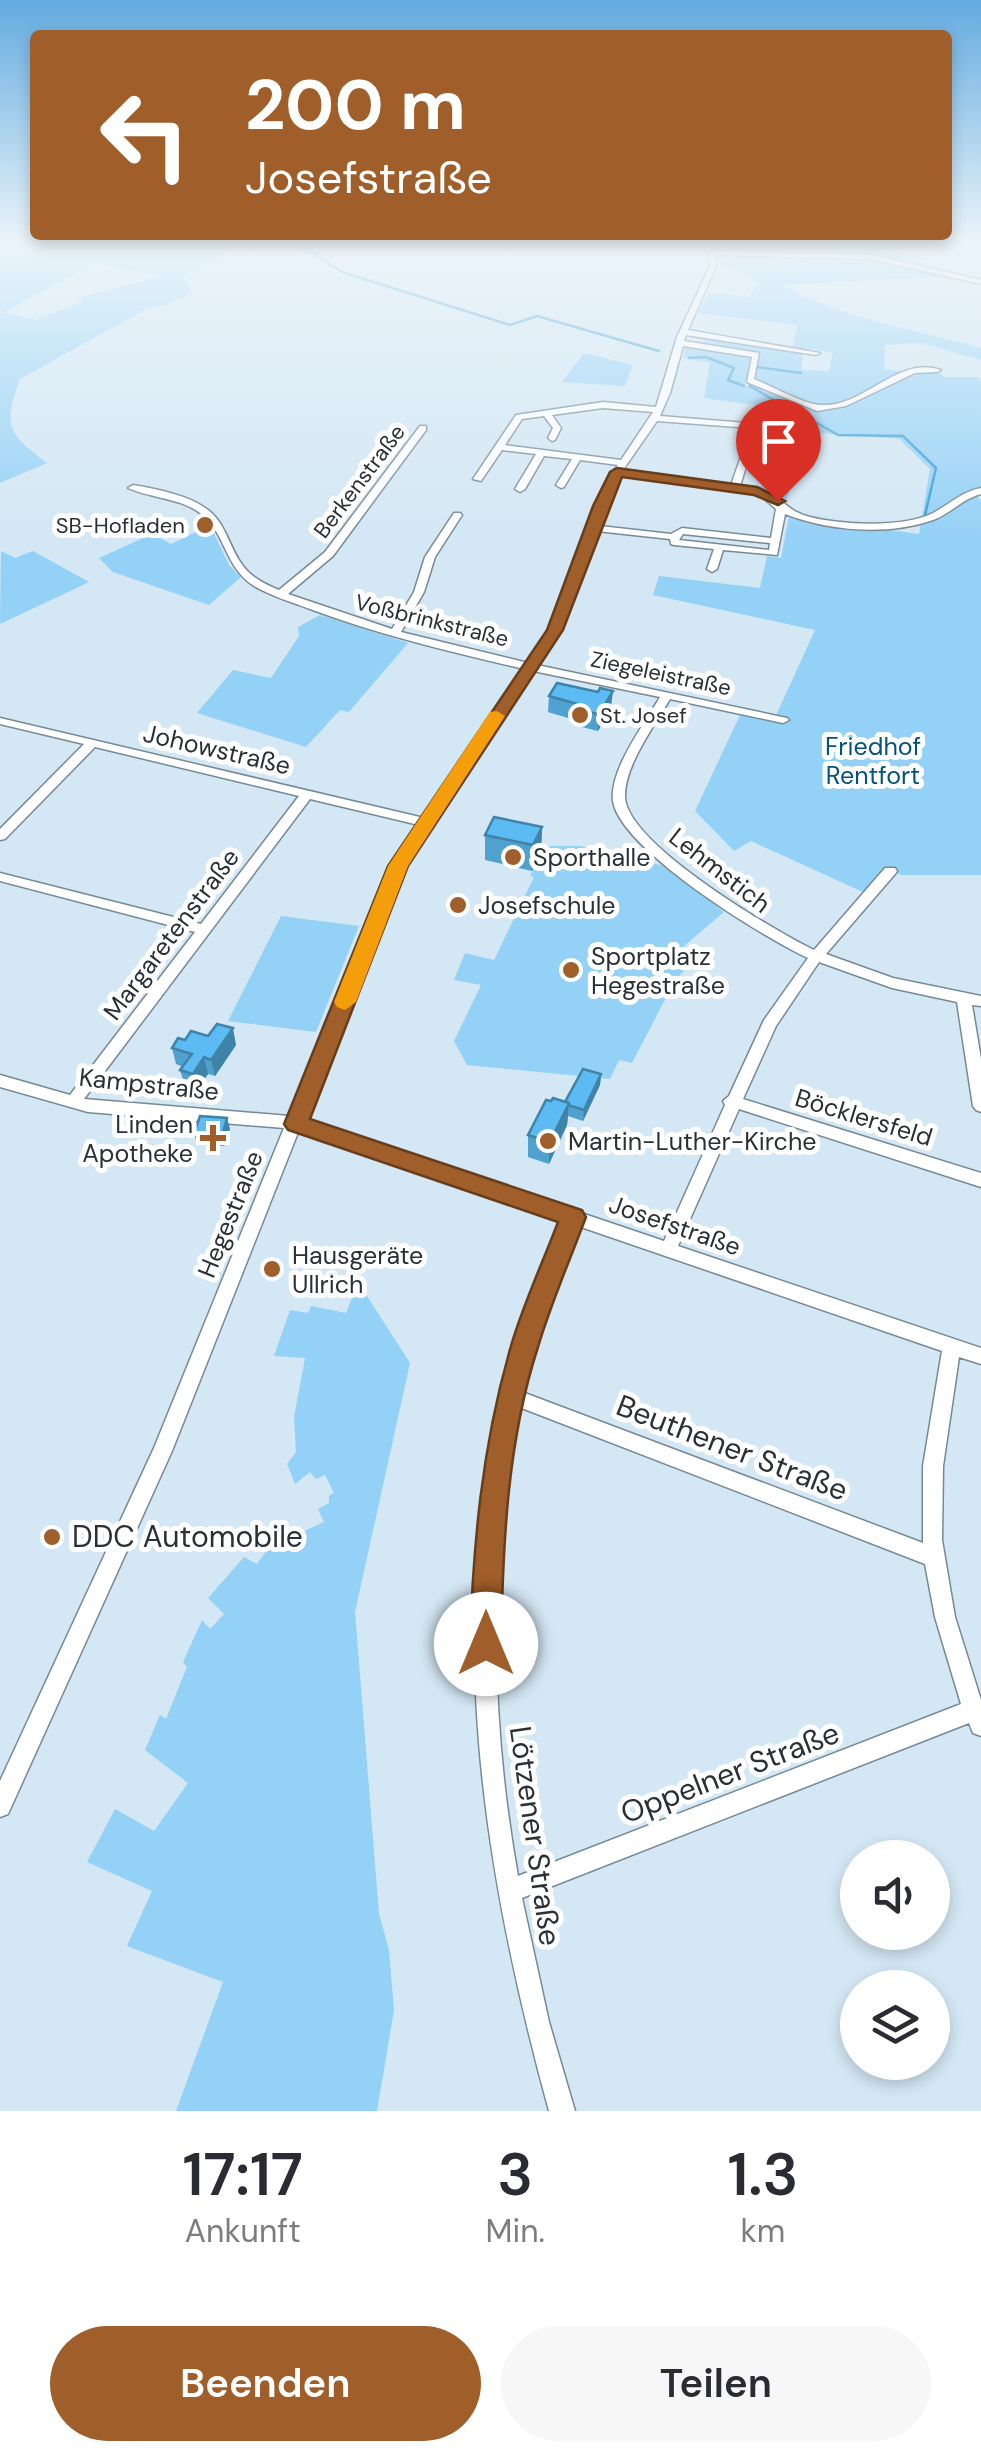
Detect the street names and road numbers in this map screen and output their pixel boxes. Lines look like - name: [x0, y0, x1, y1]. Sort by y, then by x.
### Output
- street label: Berkenstraße: [307, 419, 412, 544]
- street label: Voßbrinkstraße: [352, 587, 512, 654]
- street label: Ziegeleistraße: [588, 644, 734, 703]
- street label: Johowstraße: [140, 717, 294, 782]
- street label: Lehmstich: [662, 820, 777, 920]
- street label: Margaretenstraße: [96, 842, 247, 1027]
- street label: Kampstraße: [77, 1061, 221, 1108]
- street label: Böcklersfeld: [791, 1081, 936, 1154]
- street label: Hegestraße: [190, 1146, 271, 1282]
- street label: Josefstraße: [605, 1188, 745, 1263]
- street label: Beuthener Straße: [611, 1385, 853, 1510]
- street label: Oppelner Straße: [615, 1713, 845, 1832]
- street label: Lötzener Straße: [501, 1724, 570, 1948]

